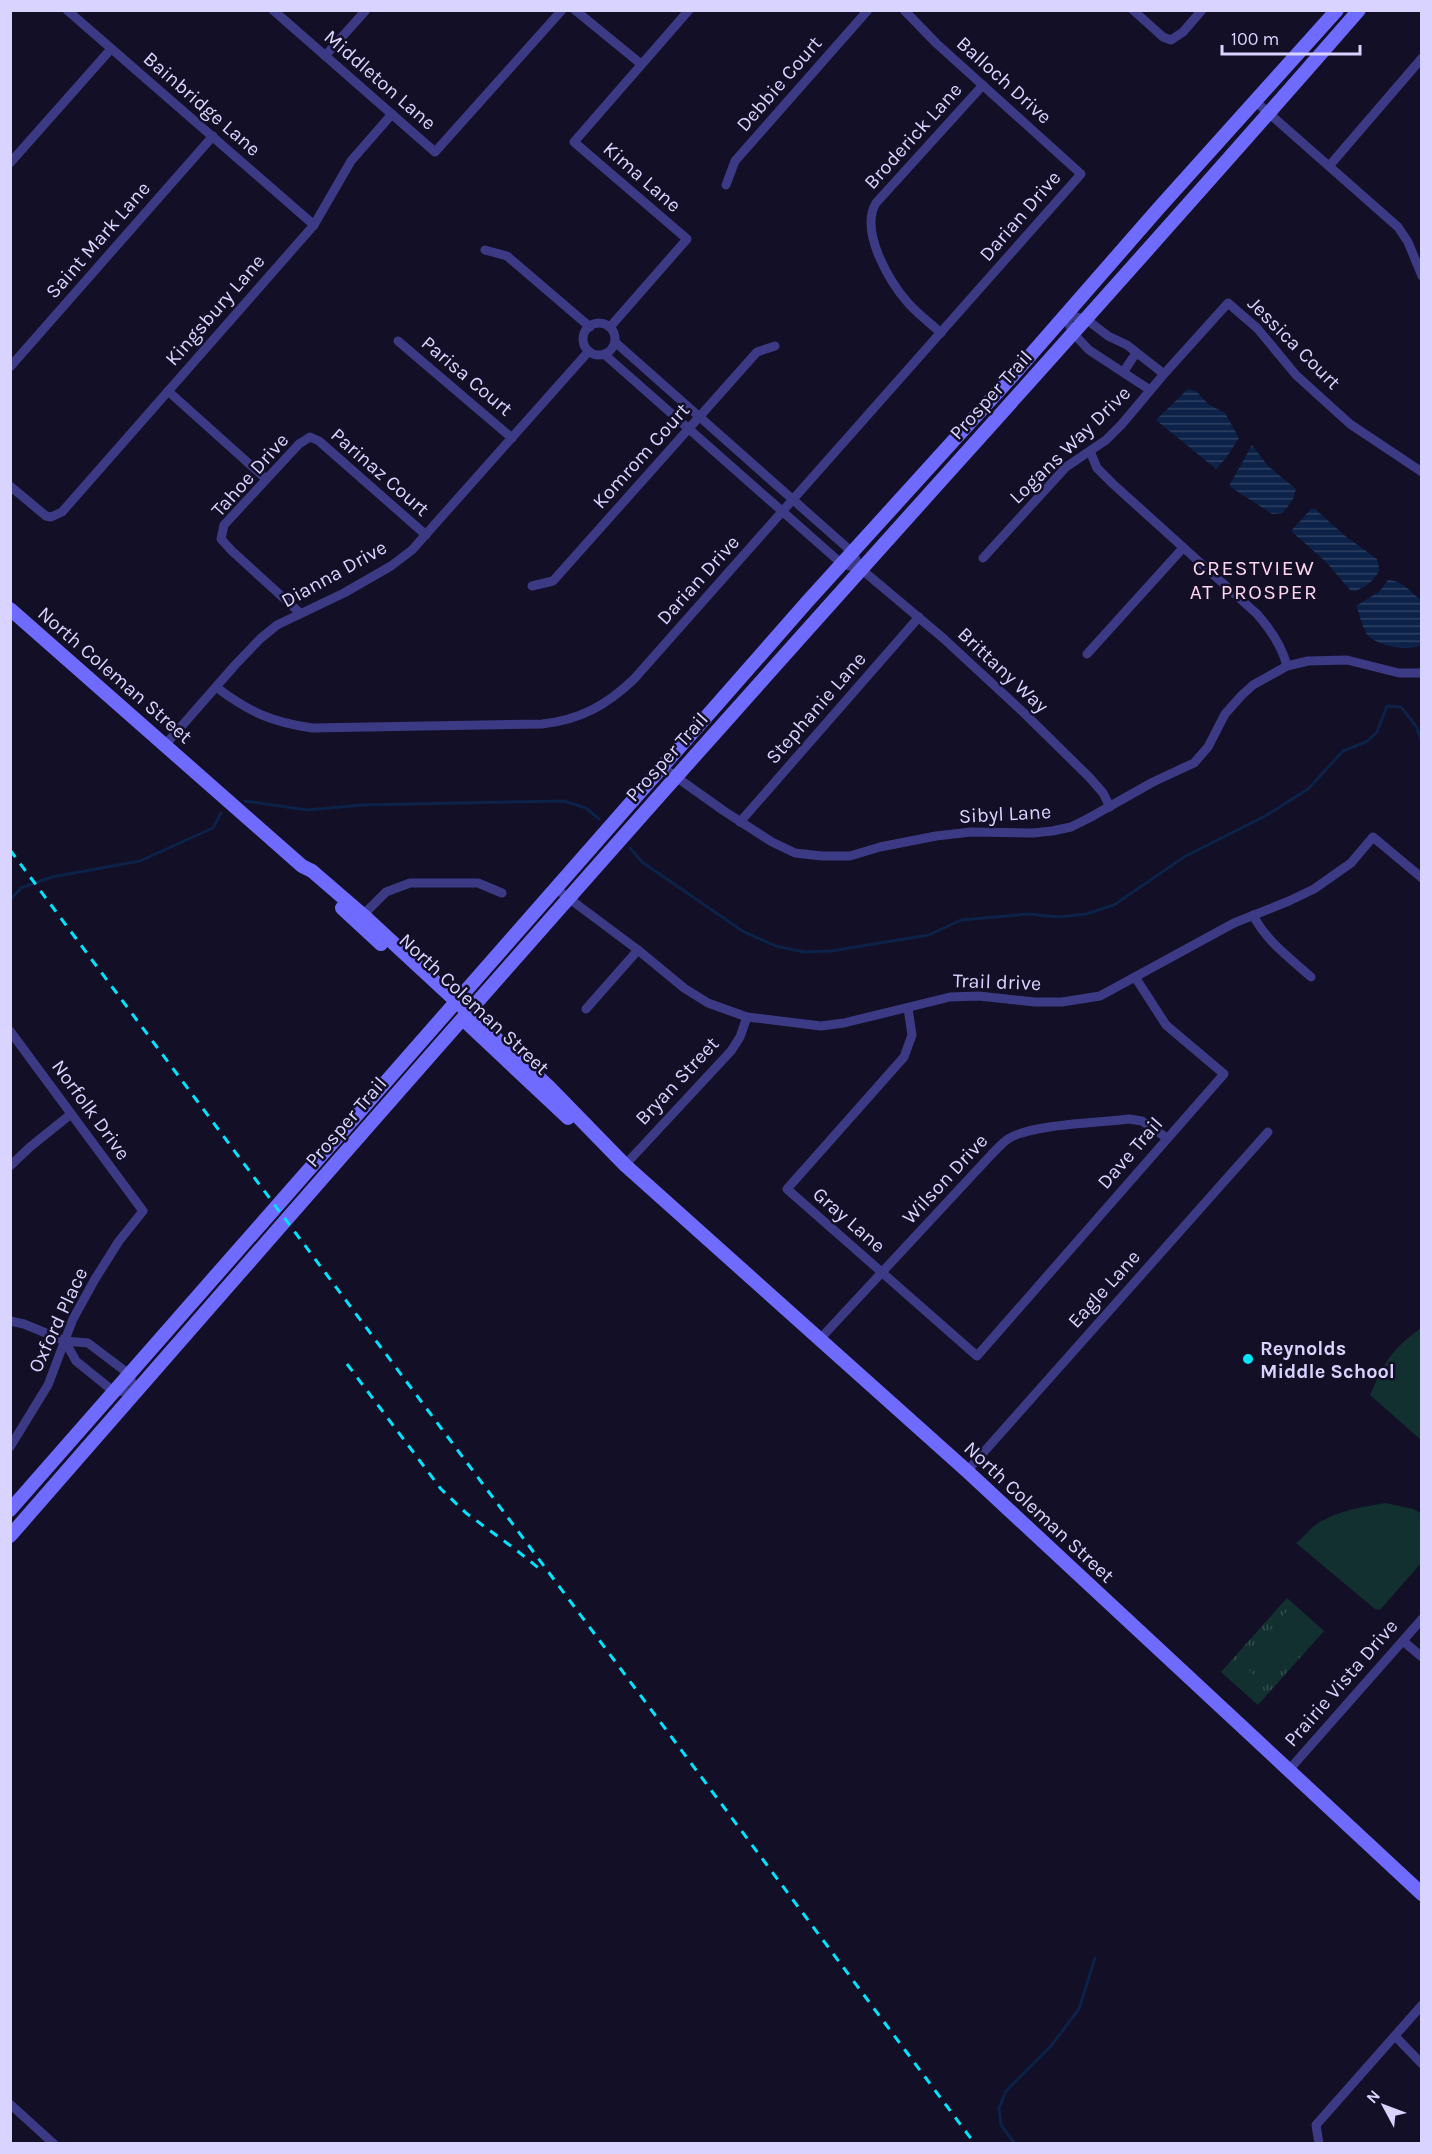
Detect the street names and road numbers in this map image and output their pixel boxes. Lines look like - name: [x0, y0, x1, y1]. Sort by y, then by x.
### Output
- street label: Middleton Lane: [319, 25, 441, 135]
- street label: Debbie Court: [732, 31, 827, 136]
- street label: Balloch Drive: [952, 31, 1056, 129]
- street label: Bainbridge Lane: [139, 47, 265, 161]
- street label: Broderick Lane: [859, 78, 967, 194]
- street label: Kima Lane: [599, 137, 685, 217]
- street label: Darian Drive: [975, 166, 1065, 266]
- street label: Saint Mark Lane: [41, 177, 155, 303]
- street label: Kingsbury Lane: [160, 250, 270, 370]
- street label: Jessica Court: [1243, 292, 1345, 394]
- street label: Parisa Court: [417, 331, 517, 421]
- street label: Prosper Trail: [945, 346, 1037, 444]
- street label: Logans Way Drive: [1005, 382, 1135, 508]
- street label: Komrom Court: [588, 398, 695, 513]
- street label: Parinaz Court: [326, 423, 434, 521]
- street label: Tahoe Drive: [207, 429, 293, 521]
- street label: Darian Drive: [652, 531, 744, 629]
- street label: Dianna Drive: [277, 536, 391, 612]
- street label: North Coleman Street: [33, 602, 197, 749]
- street label: Brittany Way: [953, 622, 1053, 718]
- street label: Stephanie Lane: [761, 647, 871, 769]
- street label: Prosper Trail: [621, 708, 713, 806]
- street label: Sibyl Lane: [958, 800, 1052, 828]
- street label: North Coleman Street: [394, 929, 554, 1080]
- street label: Trail drive: [952, 969, 1042, 995]
- street label: Bryan Street: [630, 1032, 724, 1130]
- street label: Norfolk Drive: [47, 1056, 135, 1164]
- street label: Prosper Trail: [301, 1072, 391, 1172]
- street label: Dave Trail: [1093, 1112, 1167, 1194]
- street label: Wilson Drive: [898, 1129, 992, 1229]
- street label: Gray Lane: [808, 1182, 890, 1258]
- street label: Eagle Lane: [1063, 1245, 1145, 1333]
- street label: Oxford Place: [24, 1264, 92, 1376]
- street label: North Coleman Street: [959, 1437, 1119, 1588]
- street label: Prairie Vista Drive: [1279, 1615, 1403, 1751]

